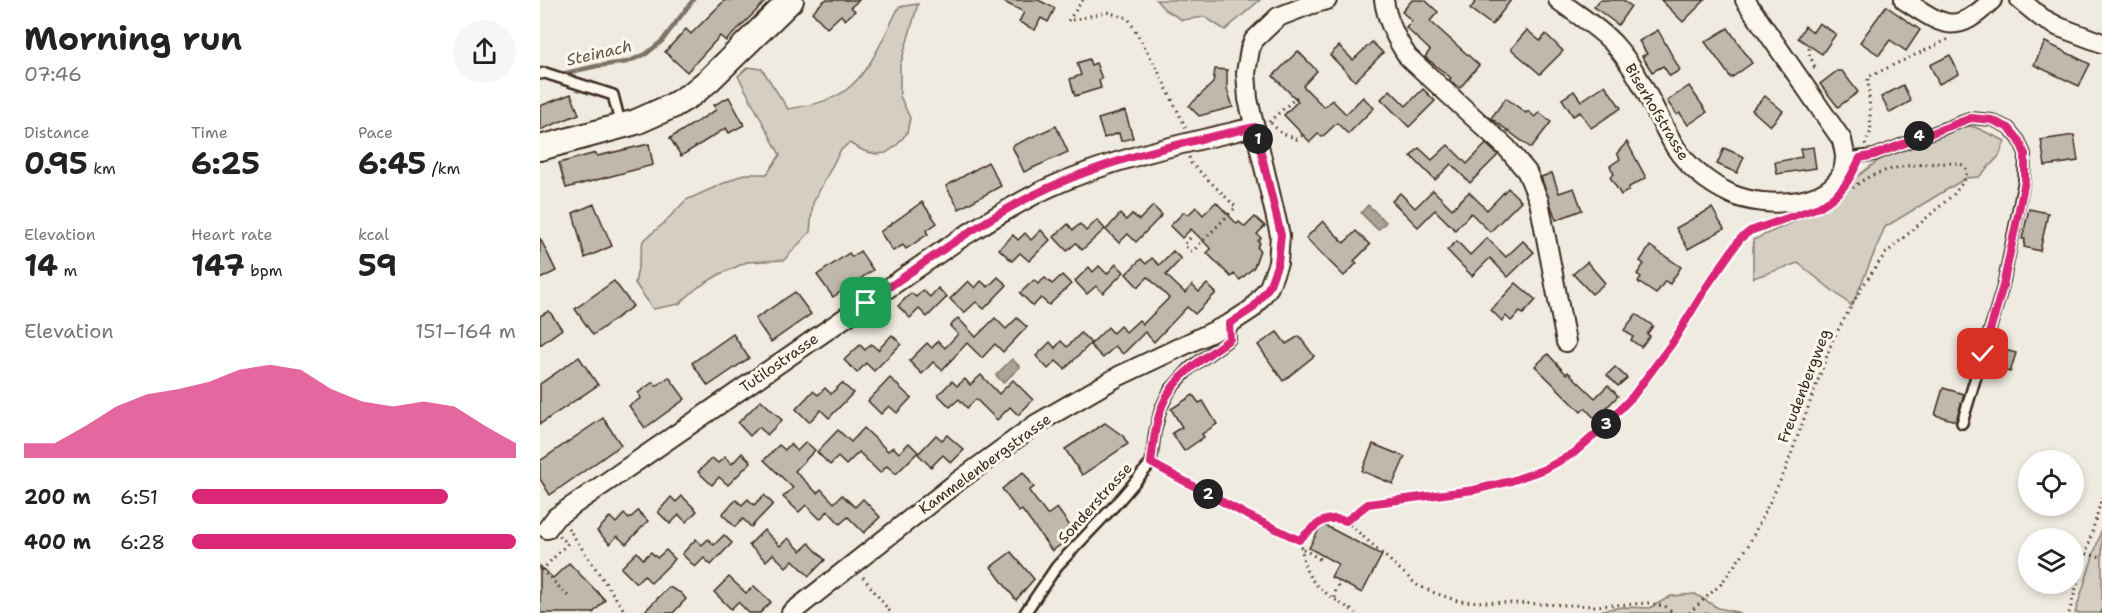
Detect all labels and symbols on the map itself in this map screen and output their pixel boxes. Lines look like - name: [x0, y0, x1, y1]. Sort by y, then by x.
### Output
- water label: Steinach: [564, 35, 634, 71]
- street label: Biserhofstrasse: [1620, 60, 1694, 164]
- pin: 4: [1904, 121, 1934, 151]
- pin: 1: [1243, 124, 1273, 154]
- pin: [840, 277, 891, 328]
- street label: Freudenbergweg: [1773, 326, 1835, 446]
- pin: [1957, 328, 2008, 379]
- street label: Tutilostrasse: [736, 329, 822, 397]
- street label: Kammelenbergstrasse: [915, 409, 1055, 519]
- pin: 3: [1591, 409, 1621, 439]
- street label: Sonderstrasse: [1053, 458, 1137, 548]
- pin: 2: [1193, 479, 1223, 509]

